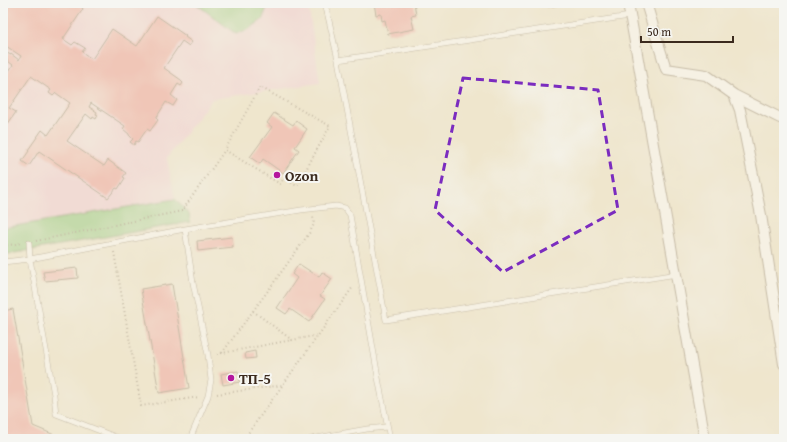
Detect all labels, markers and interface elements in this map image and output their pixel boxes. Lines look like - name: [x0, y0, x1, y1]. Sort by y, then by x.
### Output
- scale bar: [641, 18, 733, 44]
- text: 50 m: [647, 23, 671, 40]
- place label: Ozon: [285, 165, 319, 186]
- marker: Ozon: [272, 170, 282, 180]
- place label: ТП-5: [239, 368, 271, 389]
- marker: ТП-5: [226, 373, 236, 383]

